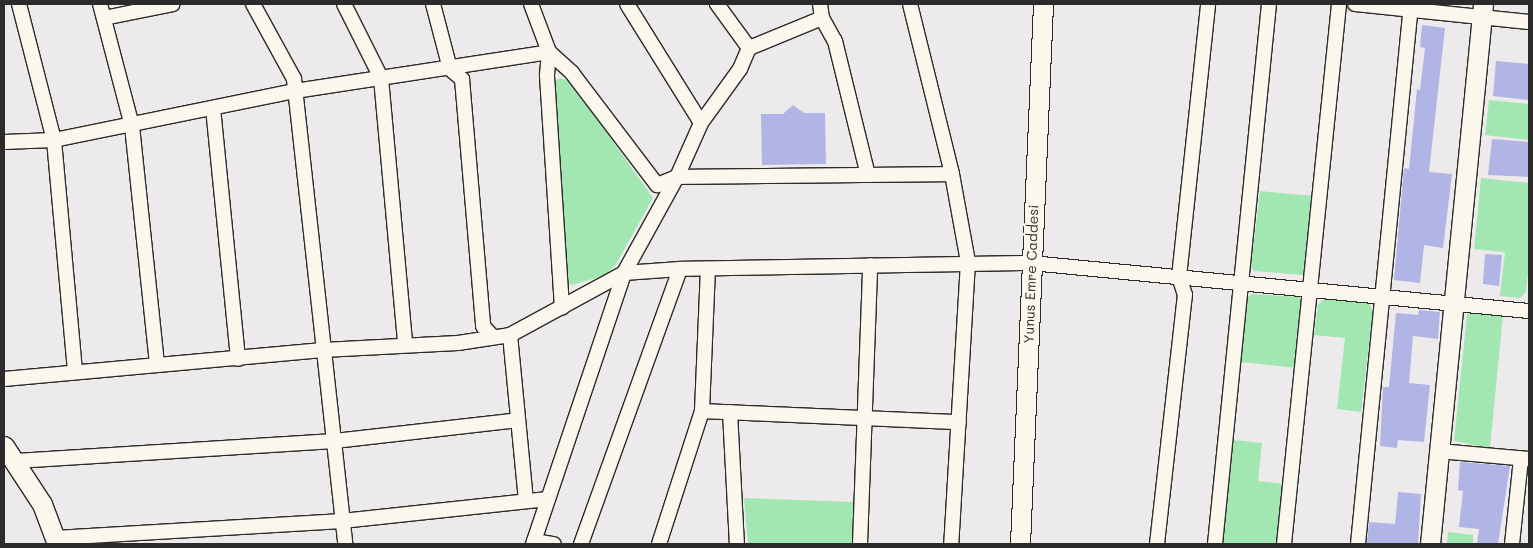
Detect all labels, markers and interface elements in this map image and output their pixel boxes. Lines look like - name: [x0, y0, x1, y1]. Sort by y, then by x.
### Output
- street label: Yunus Emre Caddesi: [1020, 204, 1042, 344]

